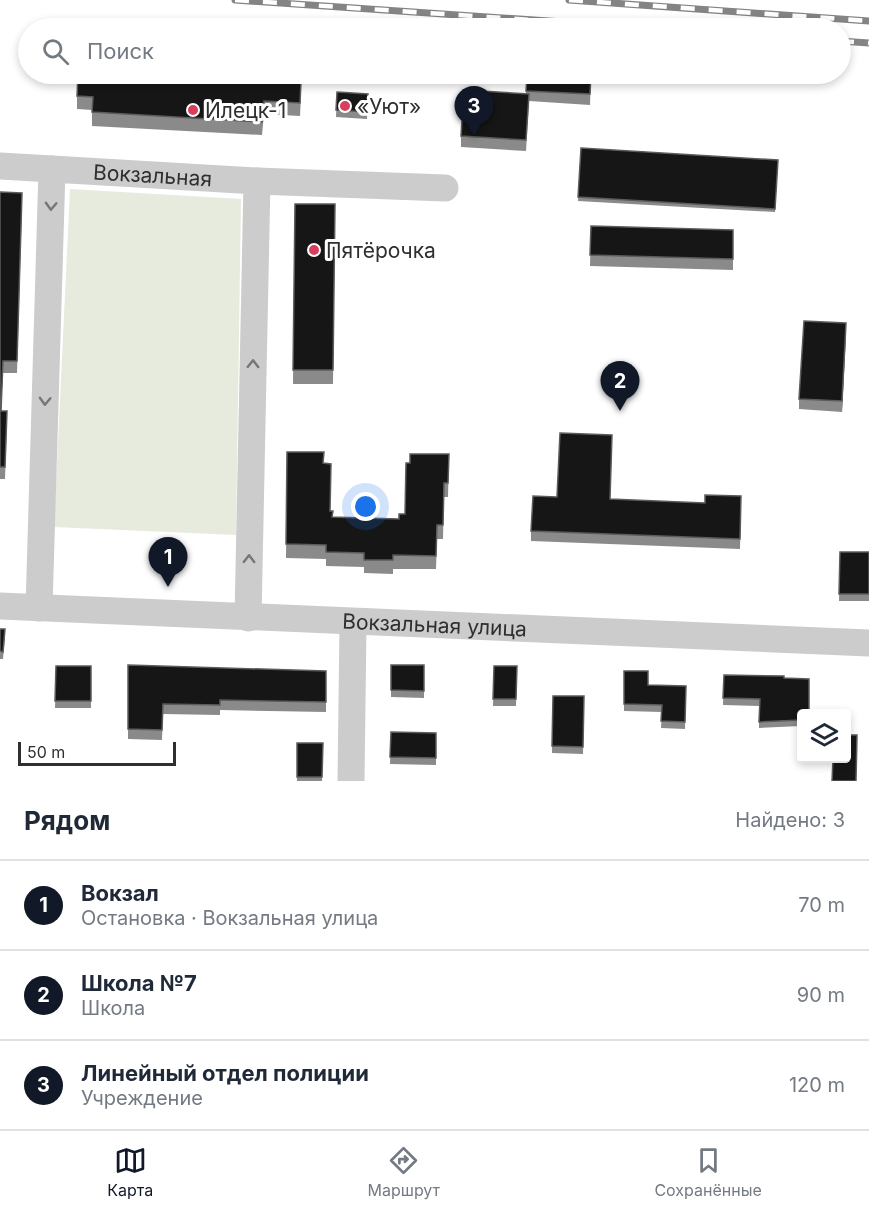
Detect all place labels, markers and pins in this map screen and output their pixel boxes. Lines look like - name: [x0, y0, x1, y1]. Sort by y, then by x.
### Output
- pin: 3: [454, 86, 494, 136]
- place label: «Уют»: [357, 94, 421, 119]
- place label: Илецк-1: [205, 98, 286, 123]
- marker: «Уют»: [338, 99, 352, 113]
- marker: Илецк-1: [186, 103, 200, 117]
- place label: Пятёрочка: [326, 238, 436, 263]
- marker: Пятёрочка: [307, 243, 321, 257]
- pin: 2: [600, 362, 640, 411]
- pin: 1: [148, 538, 188, 587]

